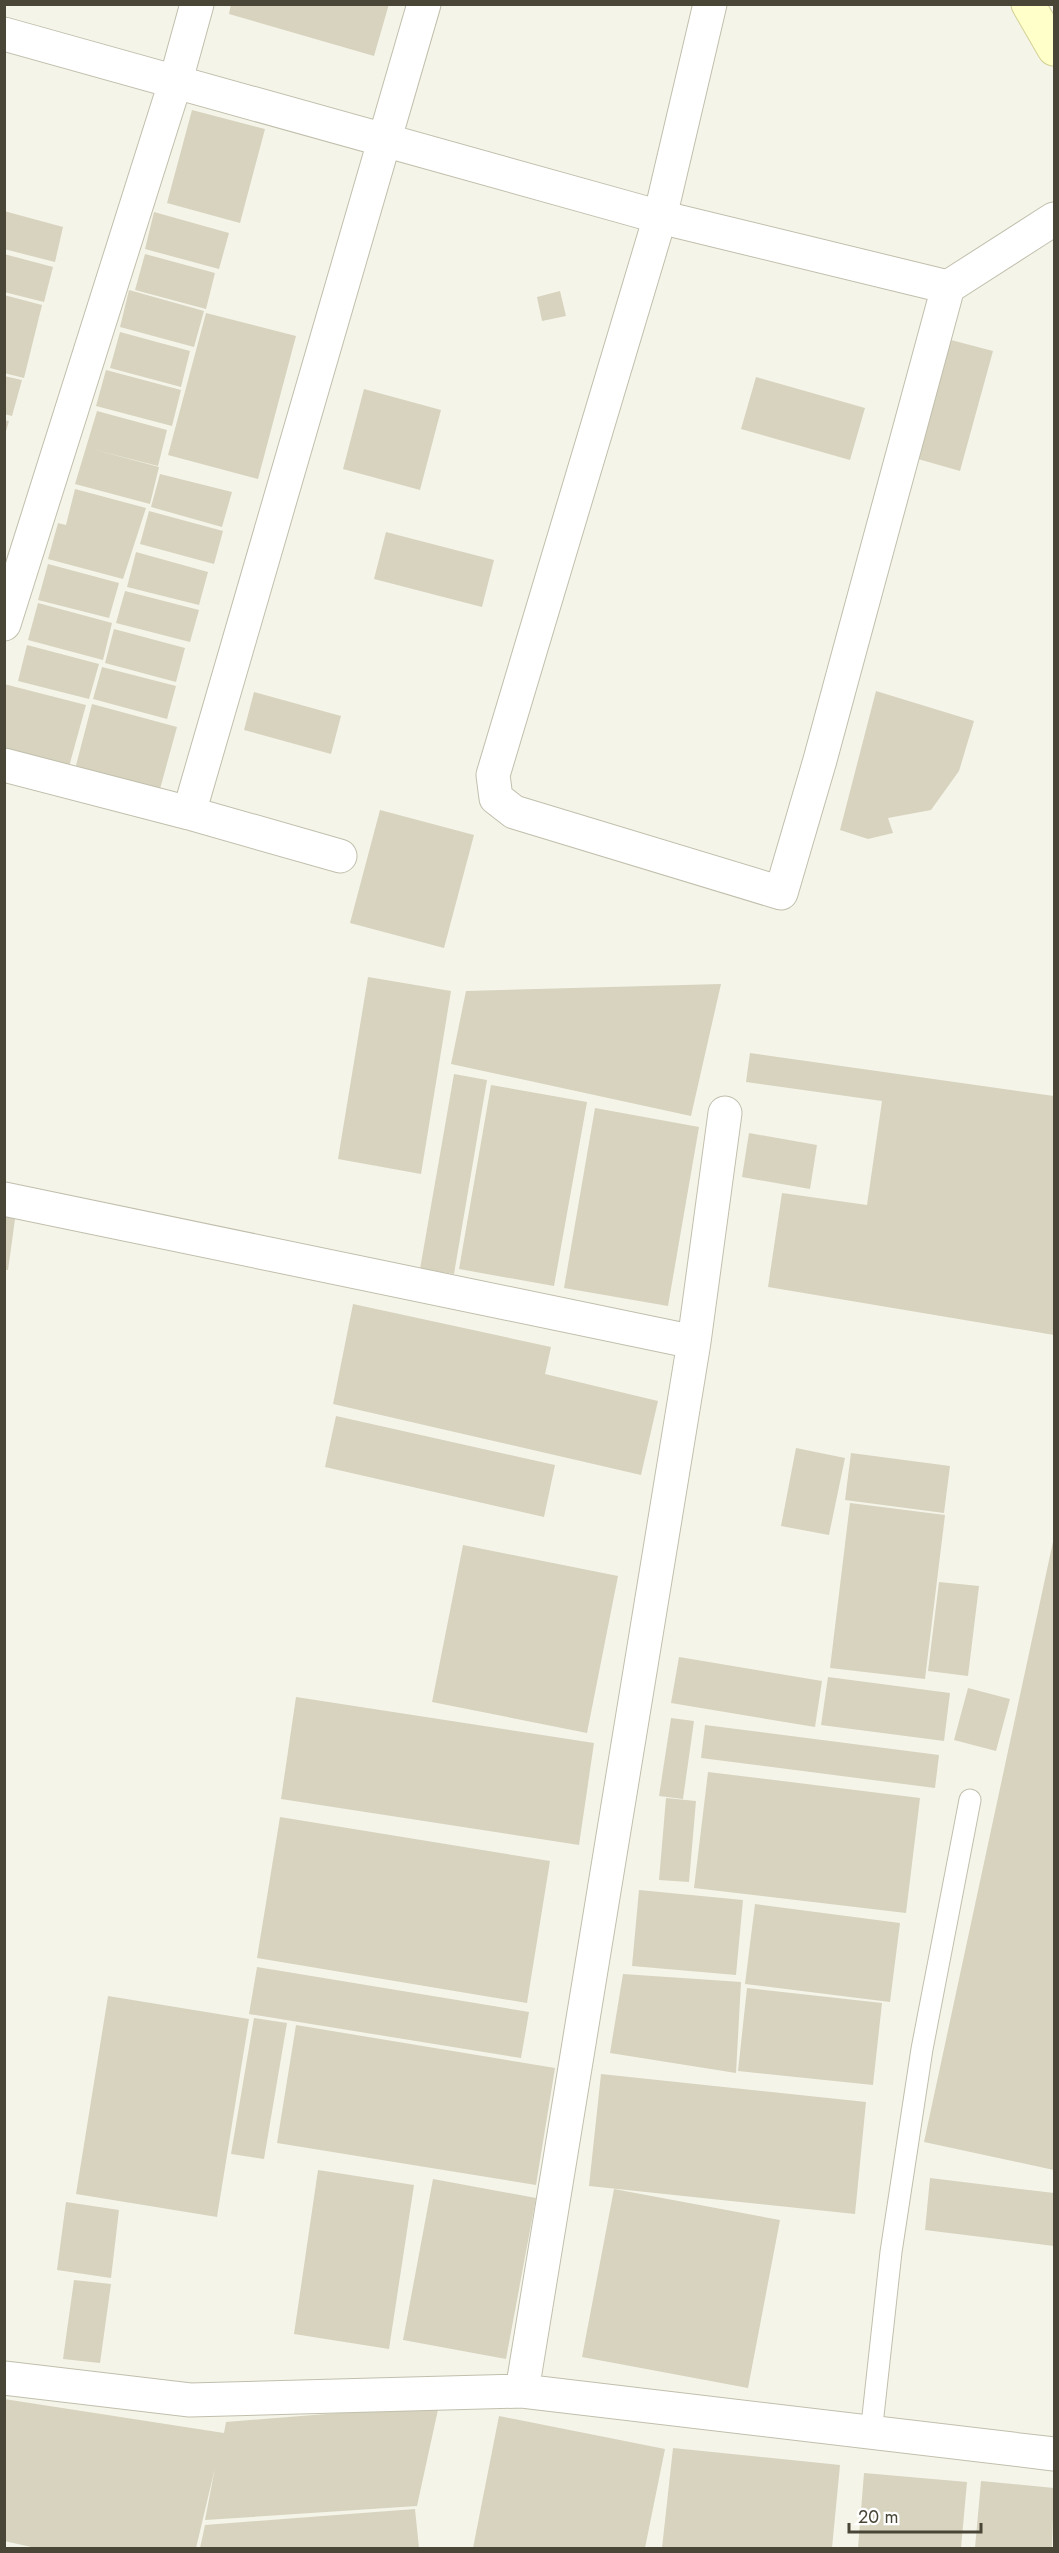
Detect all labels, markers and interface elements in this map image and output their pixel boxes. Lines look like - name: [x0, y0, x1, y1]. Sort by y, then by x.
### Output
- scale bar: [849, 2496, 981, 2534]
- text: 20 m: [858, 2504, 898, 2530]

